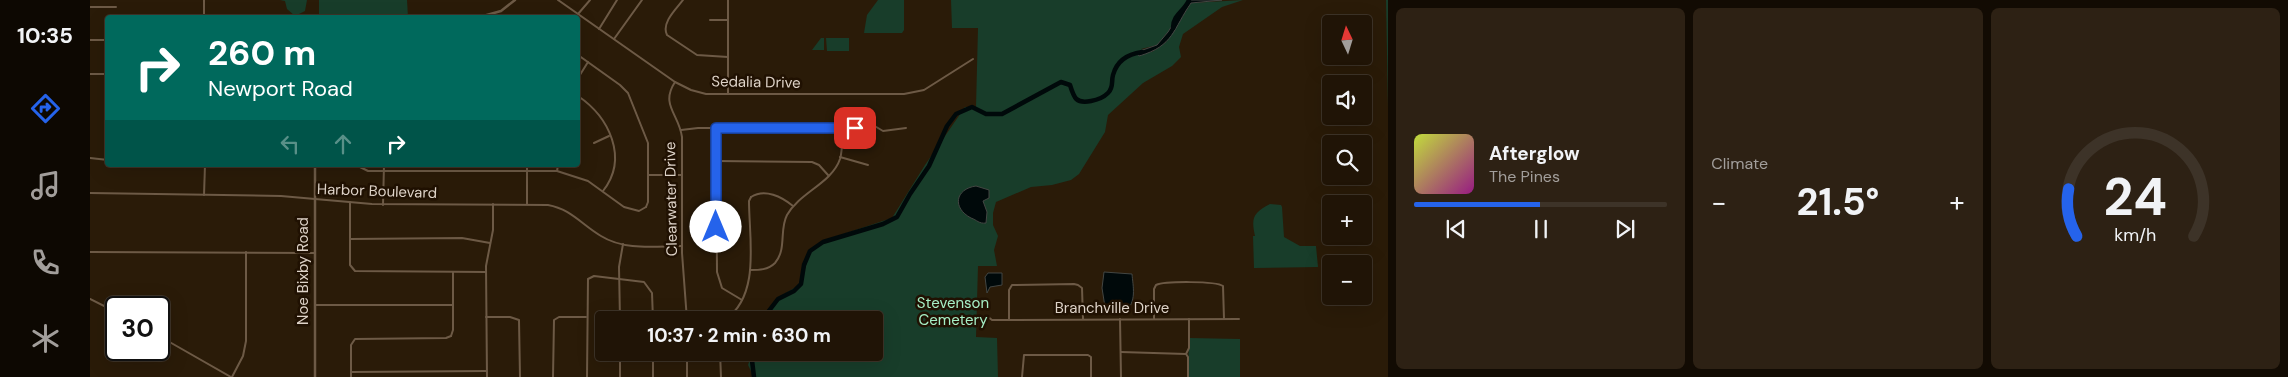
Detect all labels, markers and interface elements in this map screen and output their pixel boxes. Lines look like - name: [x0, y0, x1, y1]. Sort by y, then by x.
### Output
- north arrow: [1322, 15, 1372, 65]
- map controls: [1322, 15, 1372, 305]
- text: 10:35: [17, 21, 73, 50]
- text: 260 m: [208, 30, 316, 76]
- icon: right: [125, 35, 190, 100]
- street label: Sedalia Drive: [711, 71, 801, 93]
- text: Newport Road: [208, 74, 353, 103]
- button: sound: [1322, 75, 1372, 125]
- icon: directions: [28, 91, 63, 126]
- pin: [834, 107, 876, 149]
- icon: arrive: [841, 114, 869, 142]
- icon: left: [276, 130, 304, 158]
- icon: ahead: [329, 130, 357, 158]
- icon: right: [382, 130, 410, 158]
- button: search: [1322, 135, 1372, 185]
- street label: Clearwater Drive: [660, 141, 682, 257]
- text: Afterglow: [1489, 141, 1580, 166]
- text: Climate: [1711, 153, 1768, 174]
- text: 24: [2104, 163, 2167, 231]
- text: The Pines: [1489, 166, 1560, 187]
- icon: music: [28, 168, 63, 203]
- text: 21.5°: [1797, 177, 1879, 227]
- street label: Harbor Boulevard: [317, 179, 437, 203]
- text: −: [1711, 184, 1727, 221]
- text: +: [1949, 184, 1965, 221]
- button: +: [1322, 195, 1372, 245]
- position arrow: [689, 200, 741, 252]
- icon: previous: [1442, 215, 1470, 243]
- icon: pause: [1527, 215, 1555, 243]
- icon: next: [1611, 215, 1639, 243]
- street label: Noe Bixby Road: [293, 217, 313, 325]
- text: km/h: [2114, 223, 2156, 247]
- icon: phone: [28, 245, 63, 280]
- button: −: [1322, 255, 1372, 305]
- park label: Stevenson Cemetery: [917, 293, 989, 330]
- speed limit sign: 30: [105, 296, 170, 361]
- street label: Branchville Drive: [1055, 298, 1169, 318]
- icon: climate: [28, 321, 63, 356]
- text: 10:37 · 2 min · 630 m: [647, 323, 831, 348]

